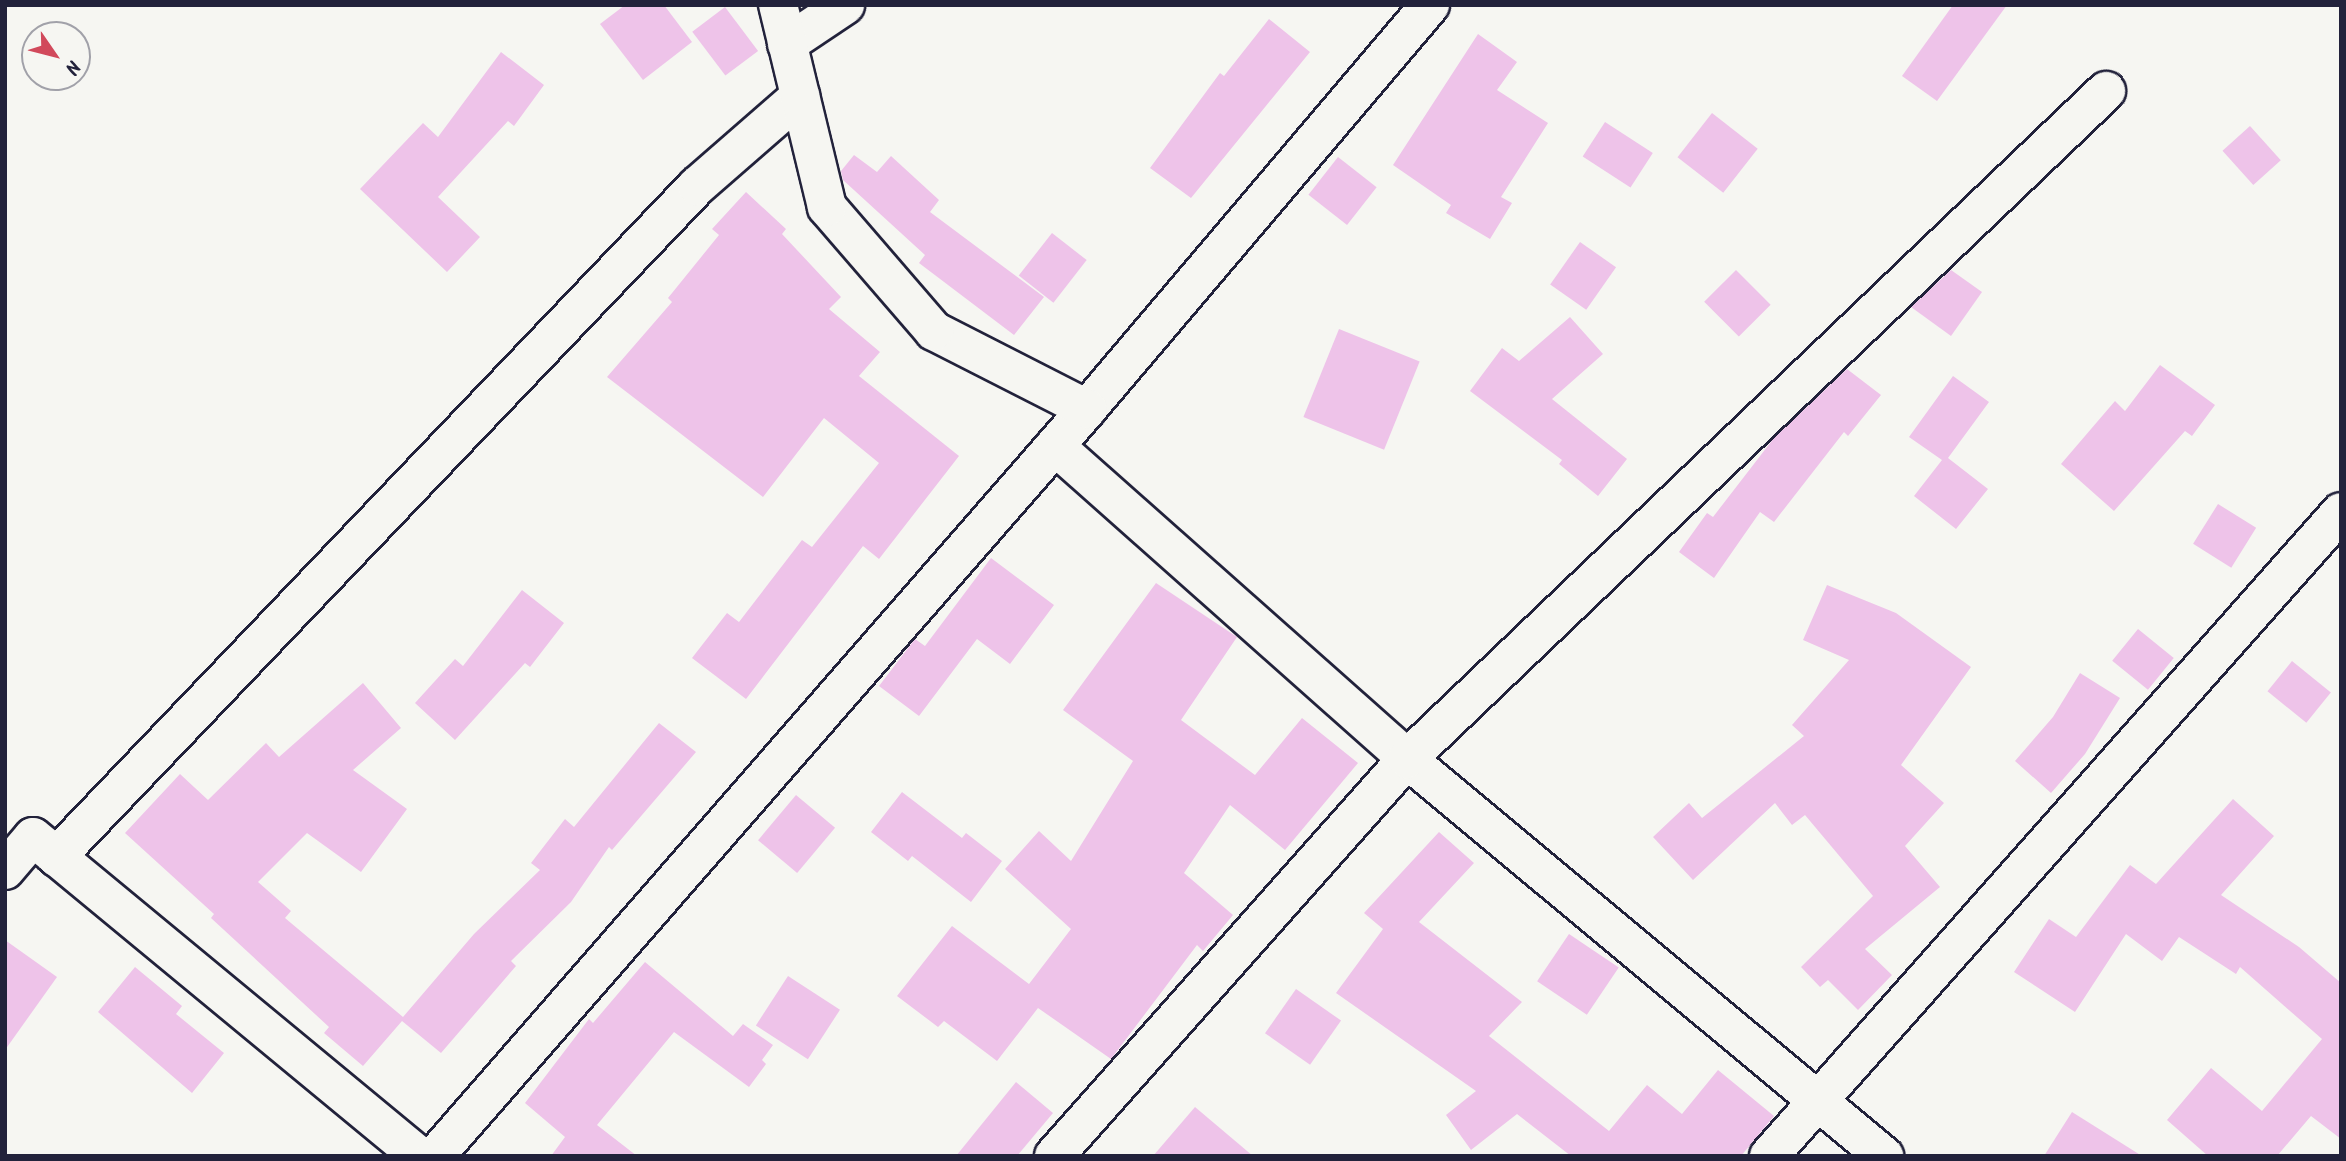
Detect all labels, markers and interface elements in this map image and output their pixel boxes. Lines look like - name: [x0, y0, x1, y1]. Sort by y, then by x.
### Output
- north arrow: [21, 21, 91, 91]
- text: N: [56, 53, 87, 80]

